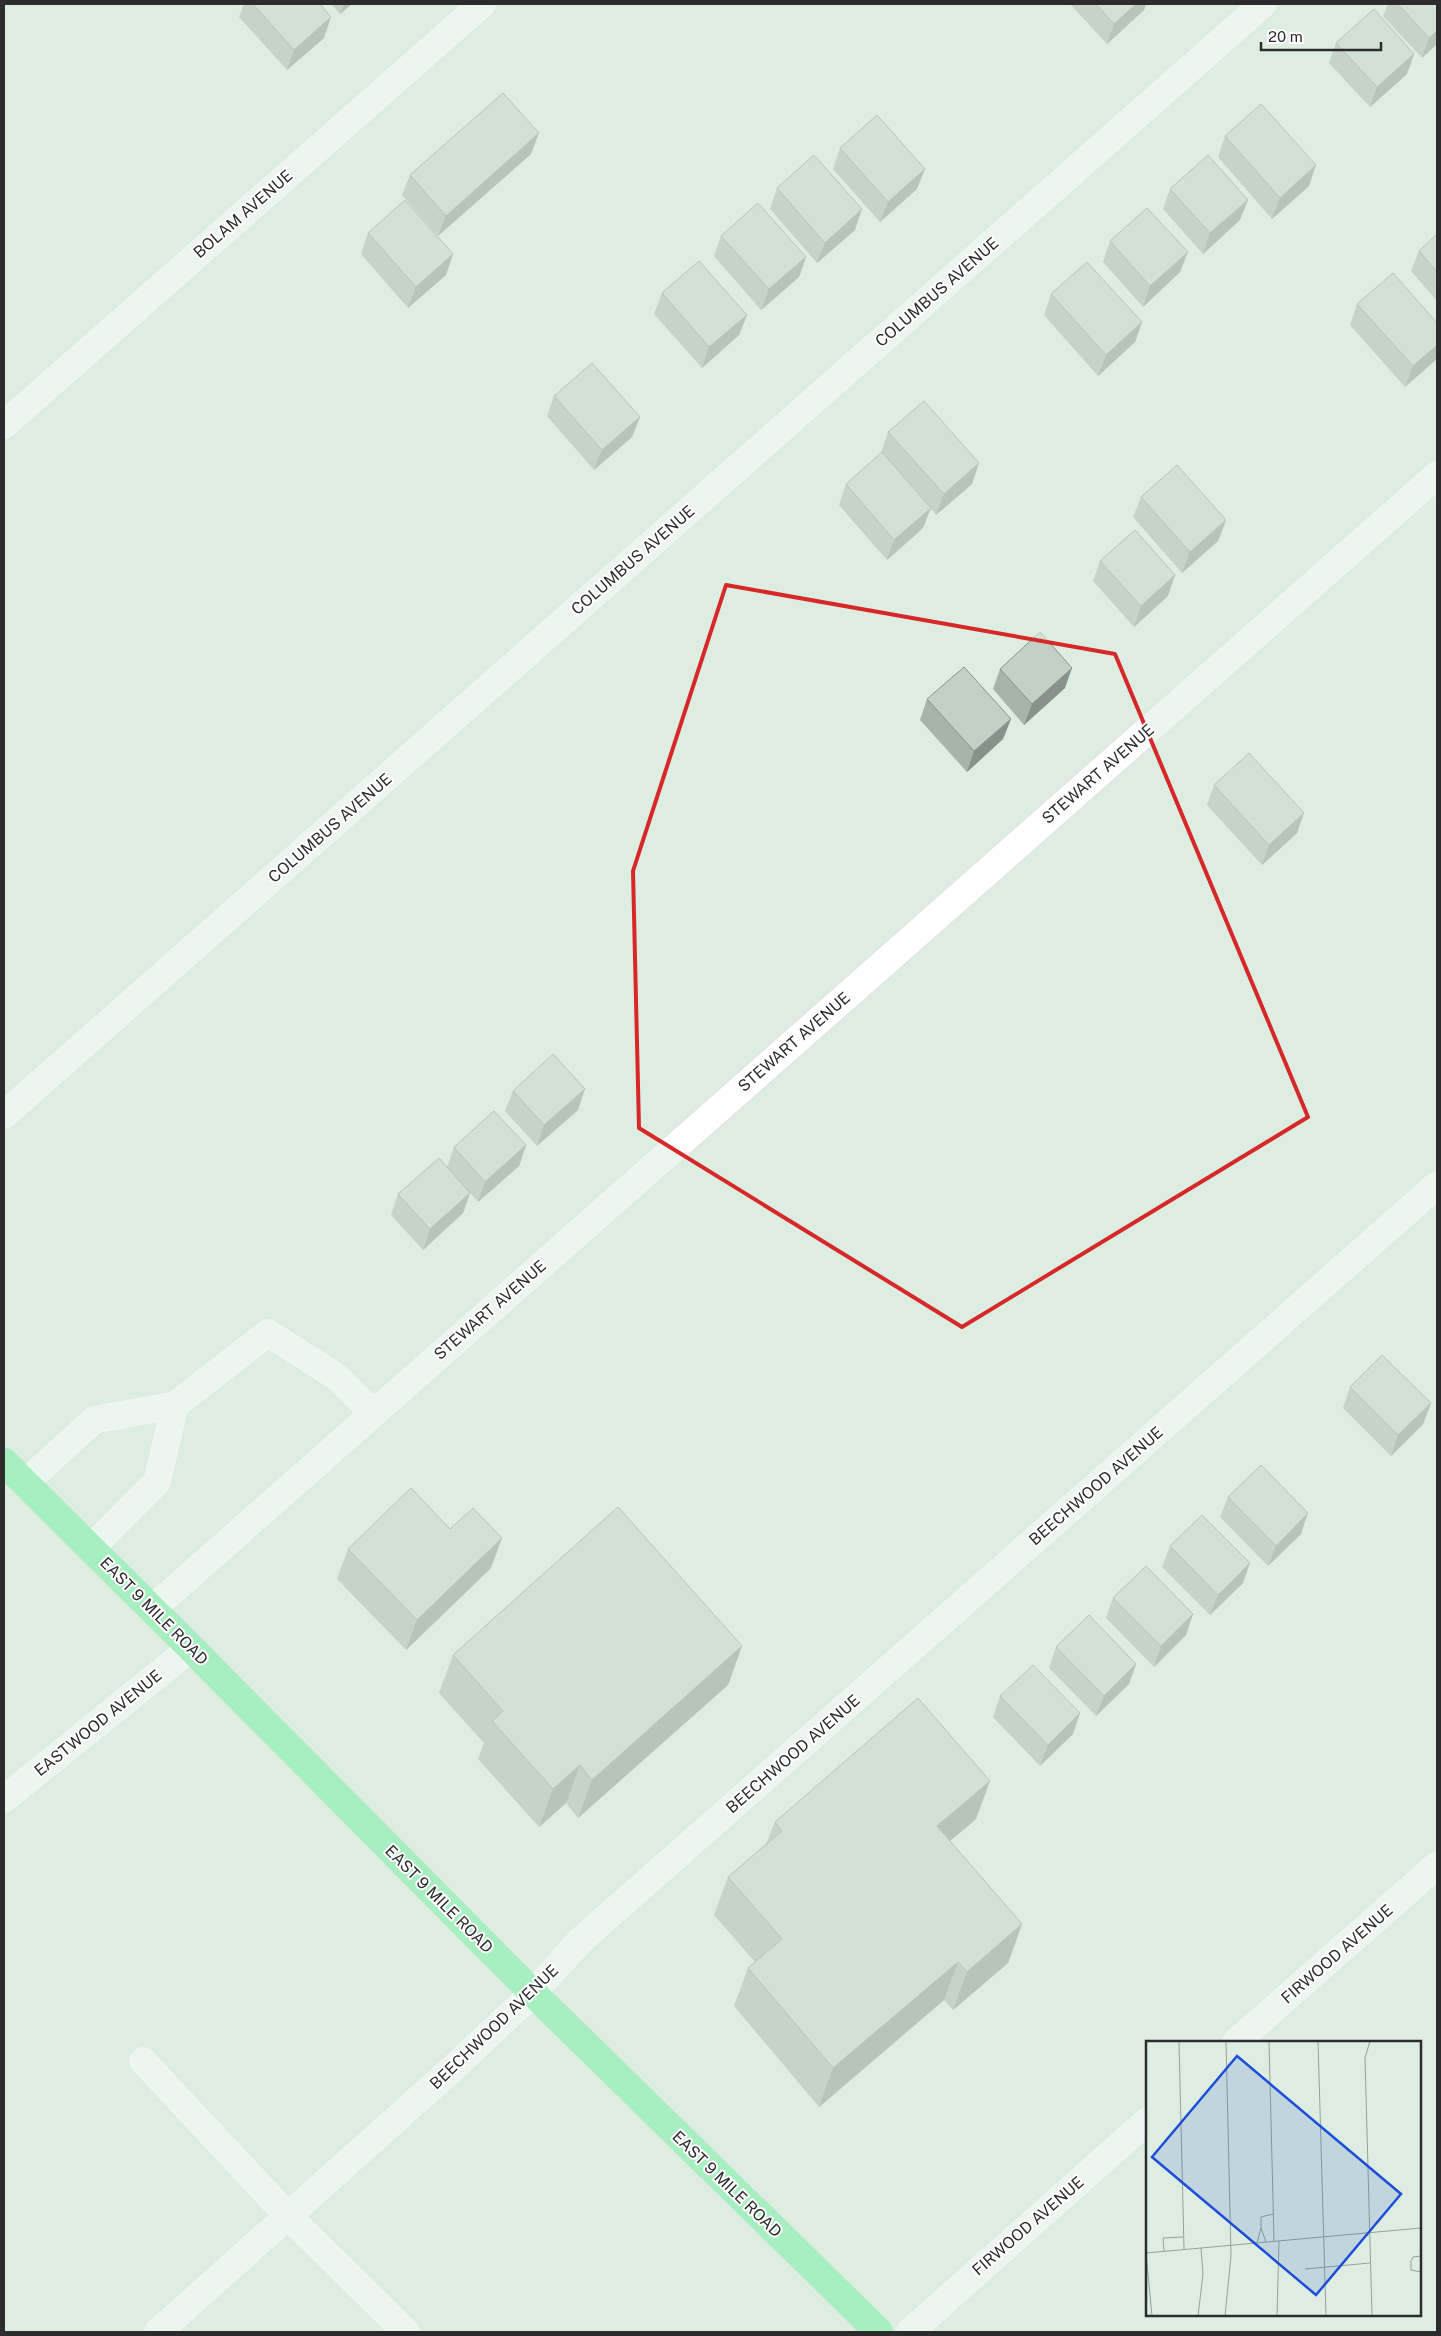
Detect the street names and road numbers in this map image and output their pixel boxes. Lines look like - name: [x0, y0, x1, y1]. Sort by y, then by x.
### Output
- street label: BOLAM AVENUE: [190, 166, 296, 262]
- street label: COLUMBUS AVENUE: [872, 233, 1002, 351]
- street label: COLUMBUS AVENUE: [568, 501, 698, 619]
- street label: STEWART AVENUE: [1038, 720, 1158, 828]
- street label: COLUMBUS AVENUE: [265, 769, 395, 887]
- street label: STEWART AVENUE: [734, 988, 854, 1096]
- street label: STEWART AVENUE: [430, 1256, 550, 1364]
- street label: BEECHWOOD AVENUE: [1025, 1423, 1167, 1549]
- street label: EAST 9 MILE ROAD: [96, 1553, 212, 1669]
- street label: EASTWOOD AVENUE: [30, 1666, 166, 1780]
- street label: BEECHWOOD AVENUE: [722, 1691, 864, 1817]
- street label: EAST 9 MILE ROAD: [381, 1841, 497, 1957]
- street label: FIRWOOD AVENUE: [1277, 1900, 1397, 2008]
- street label: BEECHWOOD AVENUE: [426, 1961, 562, 2093]
- street label: EAST 9 MILE ROAD: [668, 2127, 786, 2241]
- street label: FIRWOOD AVENUE: [968, 2172, 1088, 2280]

